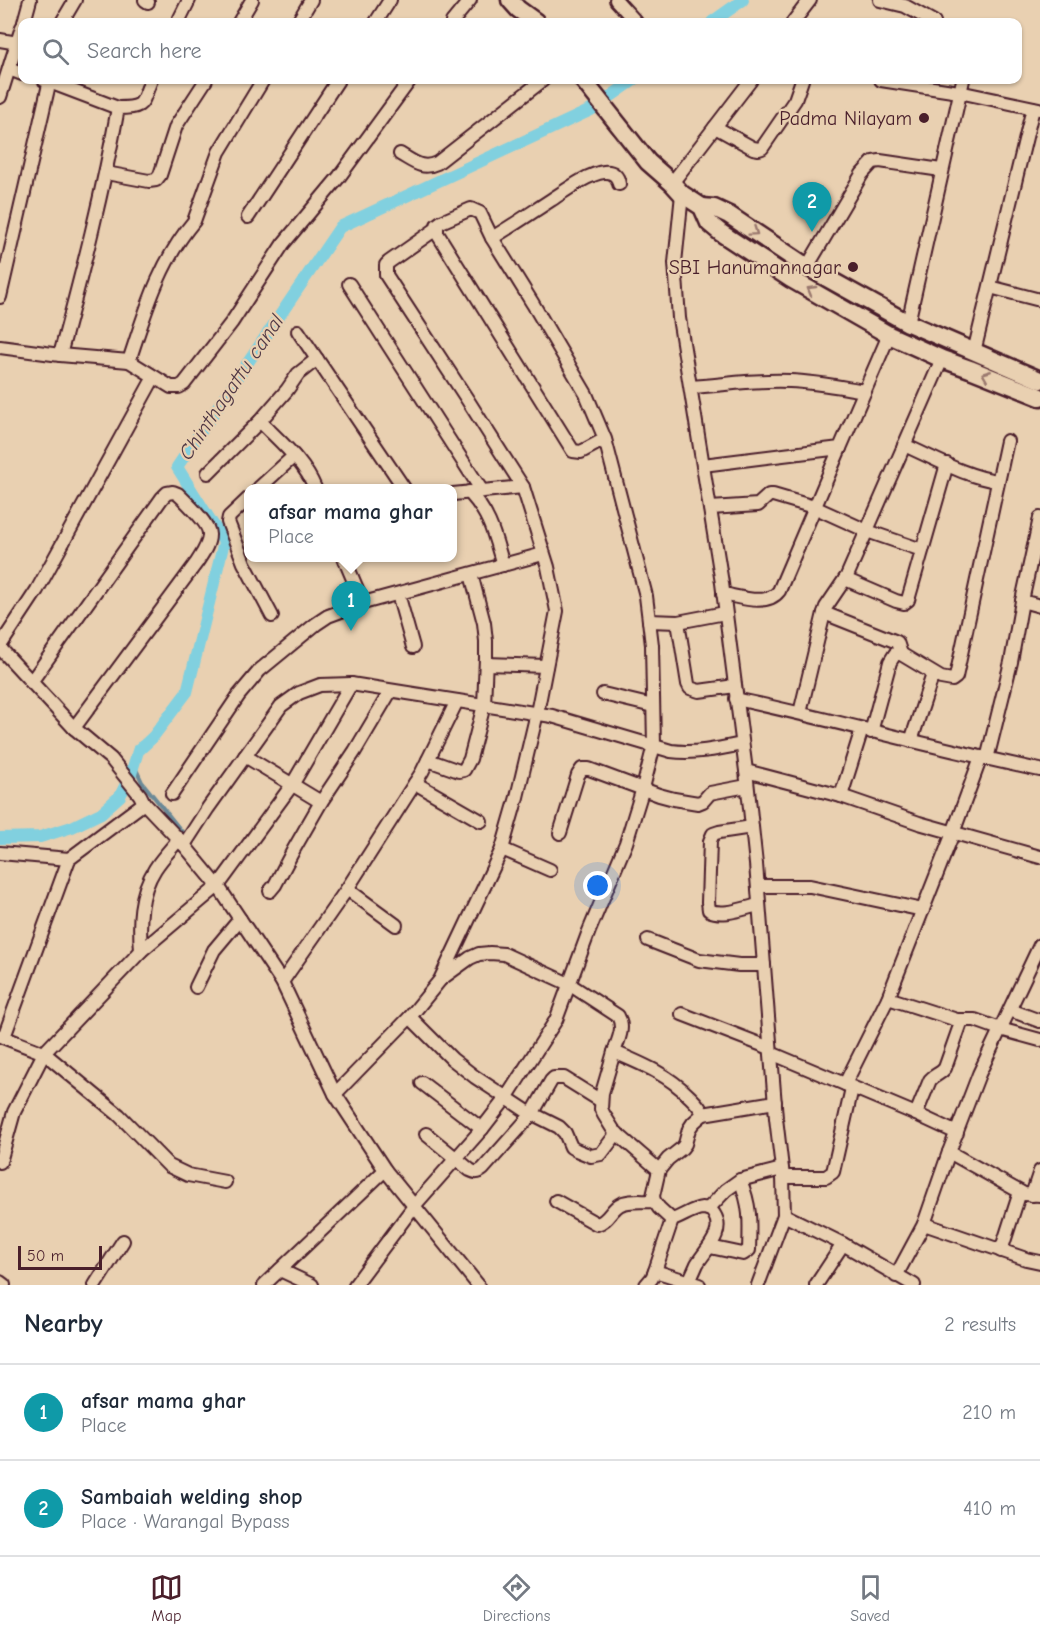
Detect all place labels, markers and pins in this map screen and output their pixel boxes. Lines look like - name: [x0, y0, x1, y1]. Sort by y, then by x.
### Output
- place label: Padma Nilayam: [779, 107, 912, 130]
- marker: Padma Nilayam: [917, 111, 931, 125]
- pin: 2: [792, 182, 832, 232]
- place label: SBI Hanumannagar: [669, 256, 841, 279]
- marker: SBI Hanumannagar: [846, 260, 860, 274]
- pin: 1: [332, 582, 370, 631]

